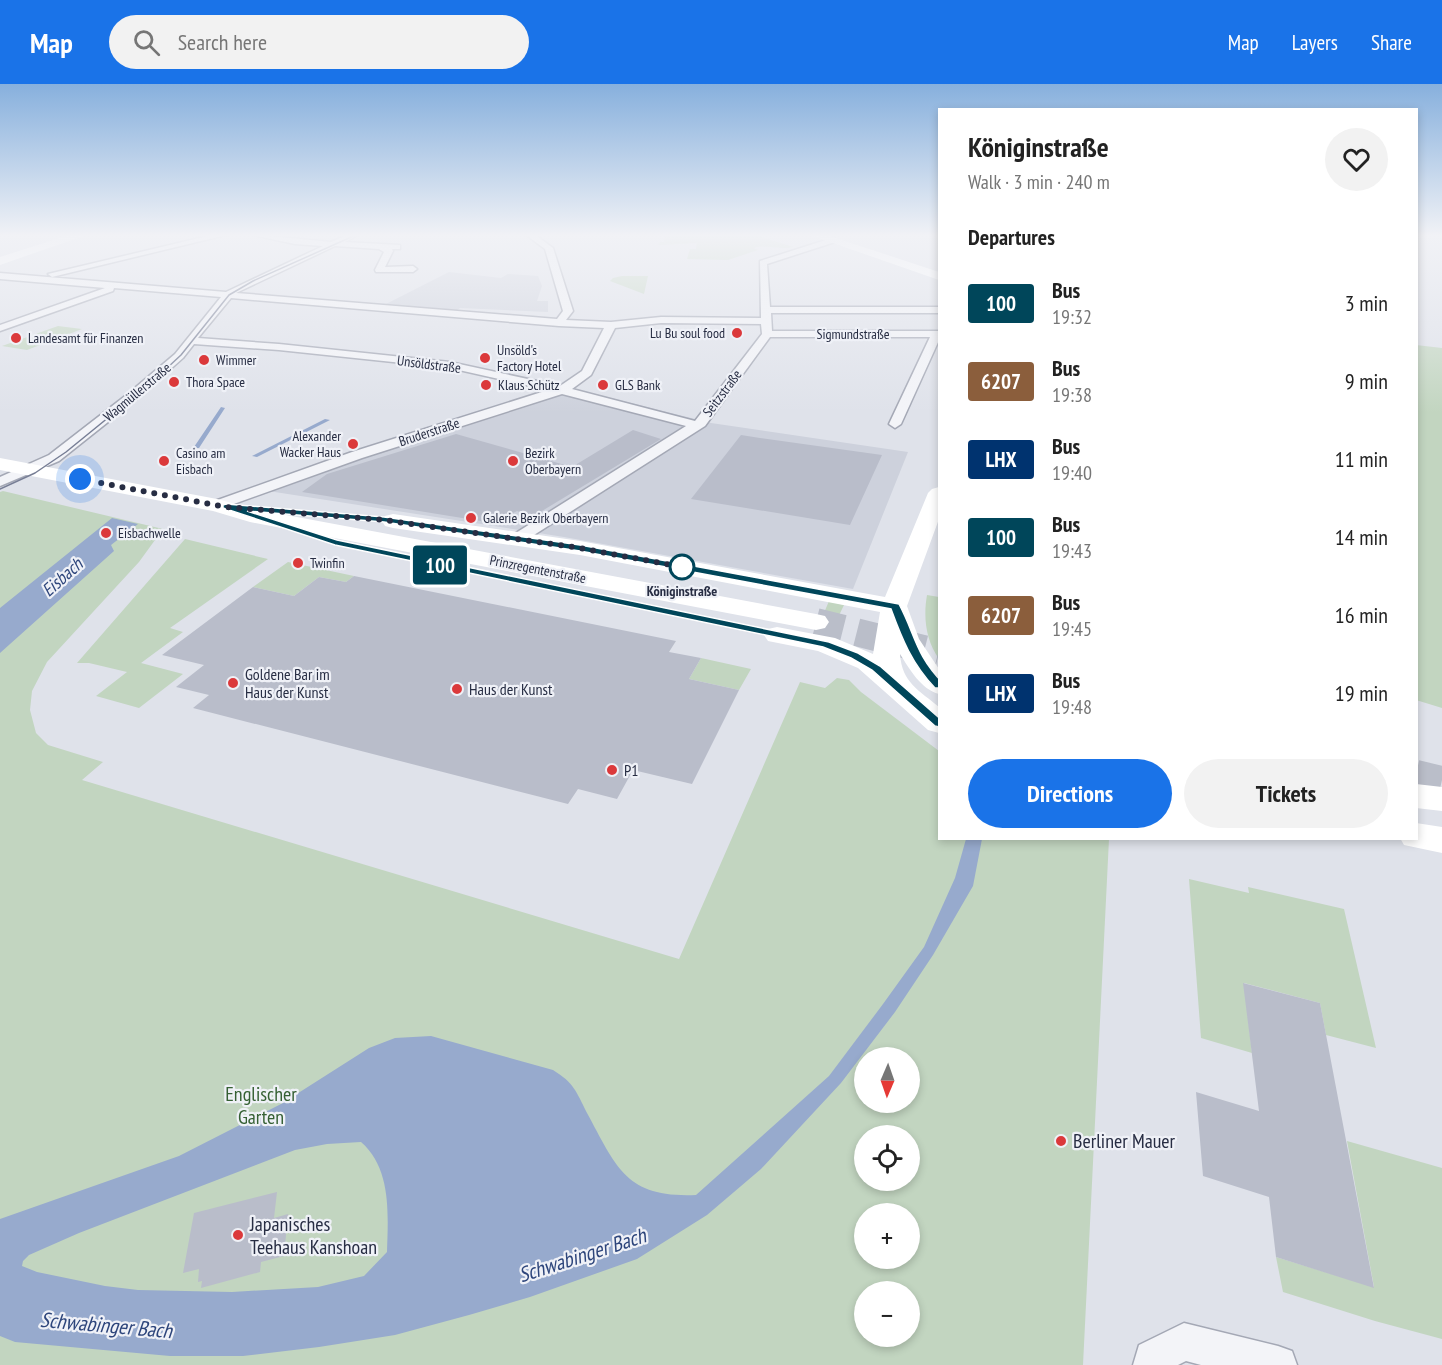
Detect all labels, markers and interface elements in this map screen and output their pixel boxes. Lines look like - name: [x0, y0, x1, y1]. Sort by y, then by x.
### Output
- search box: [109, 15, 529, 69]
- text: Map: [30, 24, 73, 61]
- icon: search: [130, 26, 163, 59]
- text: Search here: [178, 28, 267, 56]
- text: Map: [1228, 29, 1259, 56]
- text: Layers: [1292, 29, 1338, 56]
- text: Share: [1371, 29, 1412, 56]
- text: Königinstraße: [968, 128, 1109, 165]
- button: heart: [1325, 128, 1388, 191]
- text: Walk · 3 min · 240 m: [968, 169, 1110, 195]
- text: Departures: [968, 223, 1055, 251]
- text: Bus: [1052, 276, 1080, 304]
- text: 3 min: [1345, 289, 1388, 317]
- text: 100: [986, 290, 1016, 317]
- text: 19:32: [1052, 304, 1092, 330]
- place label: Lu Bu soul food: [650, 324, 725, 342]
- street label: Sigmundstraße: [816, 325, 890, 343]
- marker: Lu Bu soul food: [730, 326, 744, 340]
- place label: Landesamt für Finanzen: [28, 329, 143, 347]
- marker: Landesamt für Finanzen: [9, 331, 23, 345]
- place label: Unsöld's Factory Hotel: [497, 341, 562, 375]
- place label: Wimmer: [216, 351, 256, 369]
- street label: Unsöldstraße: [396, 351, 462, 377]
- marker: Unsöld's Factory Hotel: [478, 351, 492, 365]
- marker: Wimmer: [197, 353, 211, 367]
- text: Bus: [1052, 354, 1080, 382]
- street label: Wagmüllerstraße: [100, 358, 175, 425]
- street label: Seitzstraße: [698, 366, 746, 420]
- text: 9 min: [1345, 367, 1388, 395]
- text: 6207: [981, 368, 1021, 395]
- place label: Thora Space: [186, 373, 245, 391]
- marker: Thora Space: [167, 375, 181, 389]
- place label: Klaus Schütz: [498, 376, 560, 394]
- place label: GLS Bank: [615, 376, 661, 394]
- marker: Klaus Schütz: [479, 378, 493, 392]
- marker: GLS Bank: [596, 378, 610, 392]
- text: 19:38: [1052, 382, 1092, 408]
- street label: Bruderstraße: [396, 414, 462, 450]
- place label: Alexander Wacker Haus: [280, 427, 341, 461]
- text: Bus: [1052, 432, 1080, 460]
- marker: Alexander Wacker Haus: [346, 437, 360, 451]
- place label: Casino am Eisbach: [176, 444, 225, 478]
- place label: Bezirk Oberbayern: [525, 444, 581, 478]
- text: 11 min: [1335, 445, 1388, 473]
- text: LHX: [985, 446, 1017, 473]
- marker: Casino am Eisbach: [157, 454, 171, 468]
- marker: Bezirk Oberbayern: [506, 454, 520, 468]
- text: 19:40: [1052, 460, 1092, 486]
- your location: [65, 464, 95, 494]
- place label: Galerie Bezirk Oberbayern: [483, 509, 608, 527]
- text: Bus: [1052, 510, 1080, 538]
- marker: Galerie Bezirk Oberbayern: [464, 511, 478, 525]
- text: 14 min: [1335, 523, 1388, 551]
- place label: Eisbachwelle: [118, 524, 181, 542]
- text: 100: [986, 524, 1016, 551]
- marker: Eisbachwelle: [99, 526, 113, 540]
- text: 19:43: [1052, 538, 1092, 564]
- line badge: 100: [406, 546, 474, 584]
- street label: Prinzregentenstraße: [488, 551, 588, 587]
- water label: Eisbach: [37, 552, 88, 601]
- text: 100: [425, 552, 455, 579]
- place label: Twinfin: [310, 554, 345, 572]
- marker: Königinstraße: [669, 554, 695, 580]
- marker: Twinfin: [291, 556, 305, 570]
- place label: Königinstraße: [647, 582, 717, 600]
- text: Bus: [1052, 588, 1080, 616]
- text: 16 min: [1335, 601, 1388, 629]
- text: 6207: [981, 602, 1021, 629]
- text: 19:45: [1052, 616, 1092, 642]
- place label: Goldene Bar im Haus der Kunst: [245, 664, 330, 702]
- text: Bus: [1052, 666, 1080, 694]
- marker: Goldene Bar im Haus der Kunst: [226, 676, 240, 690]
- place label: Haus der Kunst: [469, 679, 553, 699]
- text: 19 min: [1335, 679, 1388, 707]
- text: LHX: [985, 680, 1017, 707]
- marker: Haus der Kunst: [450, 682, 464, 696]
- text: 19:48: [1052, 694, 1092, 720]
- button: Directions: [968, 759, 1172, 828]
- button: Tickets: [1184, 759, 1388, 828]
- place label: P1: [624, 760, 638, 780]
- marker: P1: [605, 763, 619, 777]
- north arrow: [854, 1047, 920, 1113]
- map controls: [854, 1047, 920, 1347]
- park label: Englischer Garten: [225, 1081, 297, 1130]
- button: locate: [854, 1125, 920, 1191]
- place label: Berliner Mauer: [1073, 1128, 1176, 1154]
- marker: Berliner Mauer: [1054, 1134, 1068, 1148]
- button: +: [854, 1203, 920, 1269]
- place label: Japanisches Teehaus Kanshoan: [249, 1211, 377, 1260]
- water label: Schwabinger Bach: [515, 1221, 651, 1288]
- marker: Japanisches Teehaus Kanshoan: [231, 1228, 245, 1242]
- button: −: [854, 1281, 920, 1347]
- water label: Schwabinger Bach: [39, 1306, 175, 1344]

